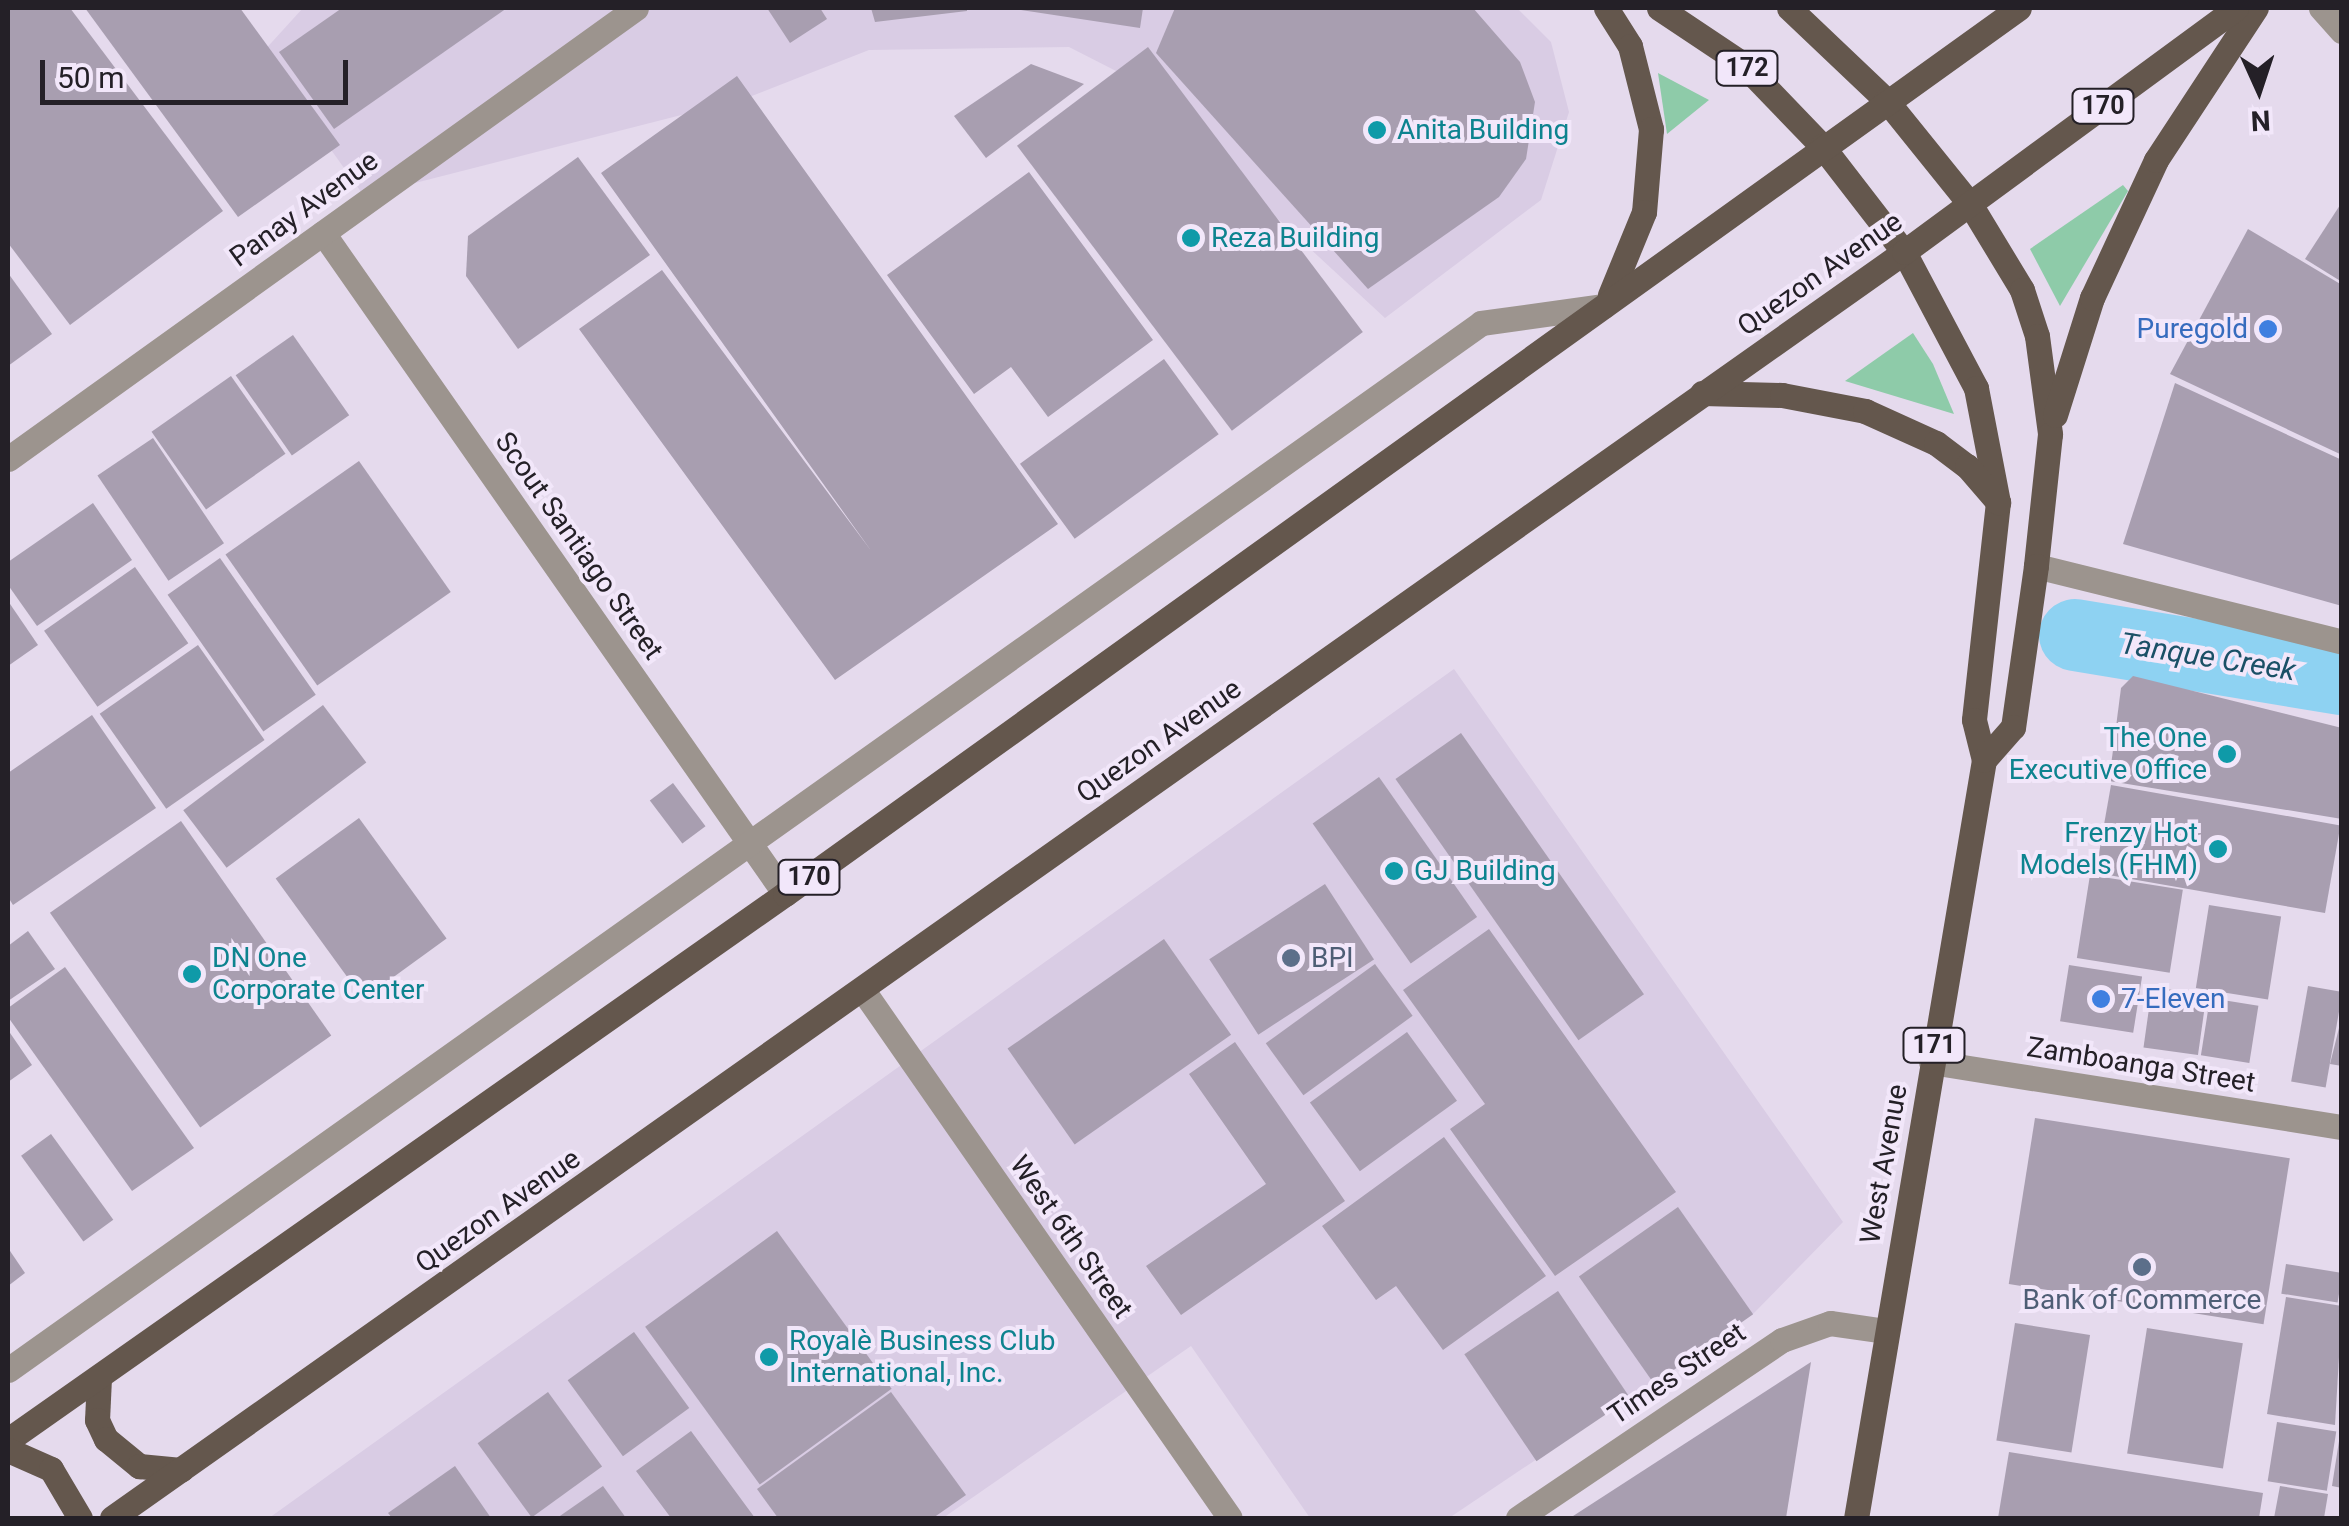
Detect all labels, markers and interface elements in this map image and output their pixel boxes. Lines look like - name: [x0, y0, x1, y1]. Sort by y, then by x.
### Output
- scale bar: [45, 40, 352, 102]
- north arrow: [2209, 40, 2309, 140]
- road number: 172: [1714, 48, 1780, 88]
- text: 50 m: [57, 60, 124, 95]
- road number: 170: [2070, 86, 2136, 126]
- text: N: [2250, 103, 2271, 137]
- place label: Anita Building: [1397, 113, 1569, 147]
- marker: Anita Building: [1366, 119, 1388, 141]
- street label: Panay Avenue: [223, 144, 385, 274]
- street label: Quezon Avenue: [1731, 205, 1909, 343]
- place label: Reza Building: [1211, 221, 1379, 255]
- marker: Reza Building: [1180, 227, 1202, 249]
- place label: Puregold: [2137, 312, 2248, 346]
- marker: Puregold: [2257, 318, 2279, 340]
- street label: Scout Santiago Street: [488, 426, 670, 666]
- water label: Tanque Creek: [2118, 625, 2298, 689]
- street label: Quezon Avenue: [1070, 672, 1248, 810]
- place label: The One Executive Office: [2009, 721, 2207, 787]
- marker: The One Executive Office: [2216, 743, 2238, 765]
- place label: Frenzy Hot Models (FHM): [2020, 816, 2198, 882]
- marker: Frenzy Hot Models (FHM): [2207, 838, 2229, 860]
- place label: GJ Building: [1414, 854, 1556, 888]
- road number: 170: [776, 857, 842, 897]
- marker: GJ Building: [1383, 860, 1405, 882]
- place label: DN One Corporate Center: [212, 941, 425, 1007]
- place label: BPI: [1311, 941, 1354, 975]
- marker: BPI: [1280, 947, 1302, 969]
- marker: DN One Corporate Center: [181, 963, 203, 985]
- place label: 7-Eleven: [2121, 982, 2226, 1016]
- marker: 7-Eleven: [2090, 988, 2112, 1010]
- road number: 171: [1902, 1025, 1966, 1065]
- street label: Zamboanga Street: [2024, 1030, 2258, 1100]
- street label: West Avenue: [1853, 1082, 1915, 1246]
- street label: Quezon Avenue: [409, 1142, 587, 1280]
- street label: West 6th Street: [1002, 1149, 1140, 1325]
- marker: Bank of Commerce: [2131, 1256, 2153, 1278]
- place label: Bank of Commerce: [2023, 1283, 2261, 1317]
- street label: Times Street: [1602, 1316, 1752, 1432]
- place label: Royalè Business Club International, Inc.: [789, 1324, 1055, 1390]
- marker: Royalè Business Club International, Inc.: [758, 1346, 780, 1368]

